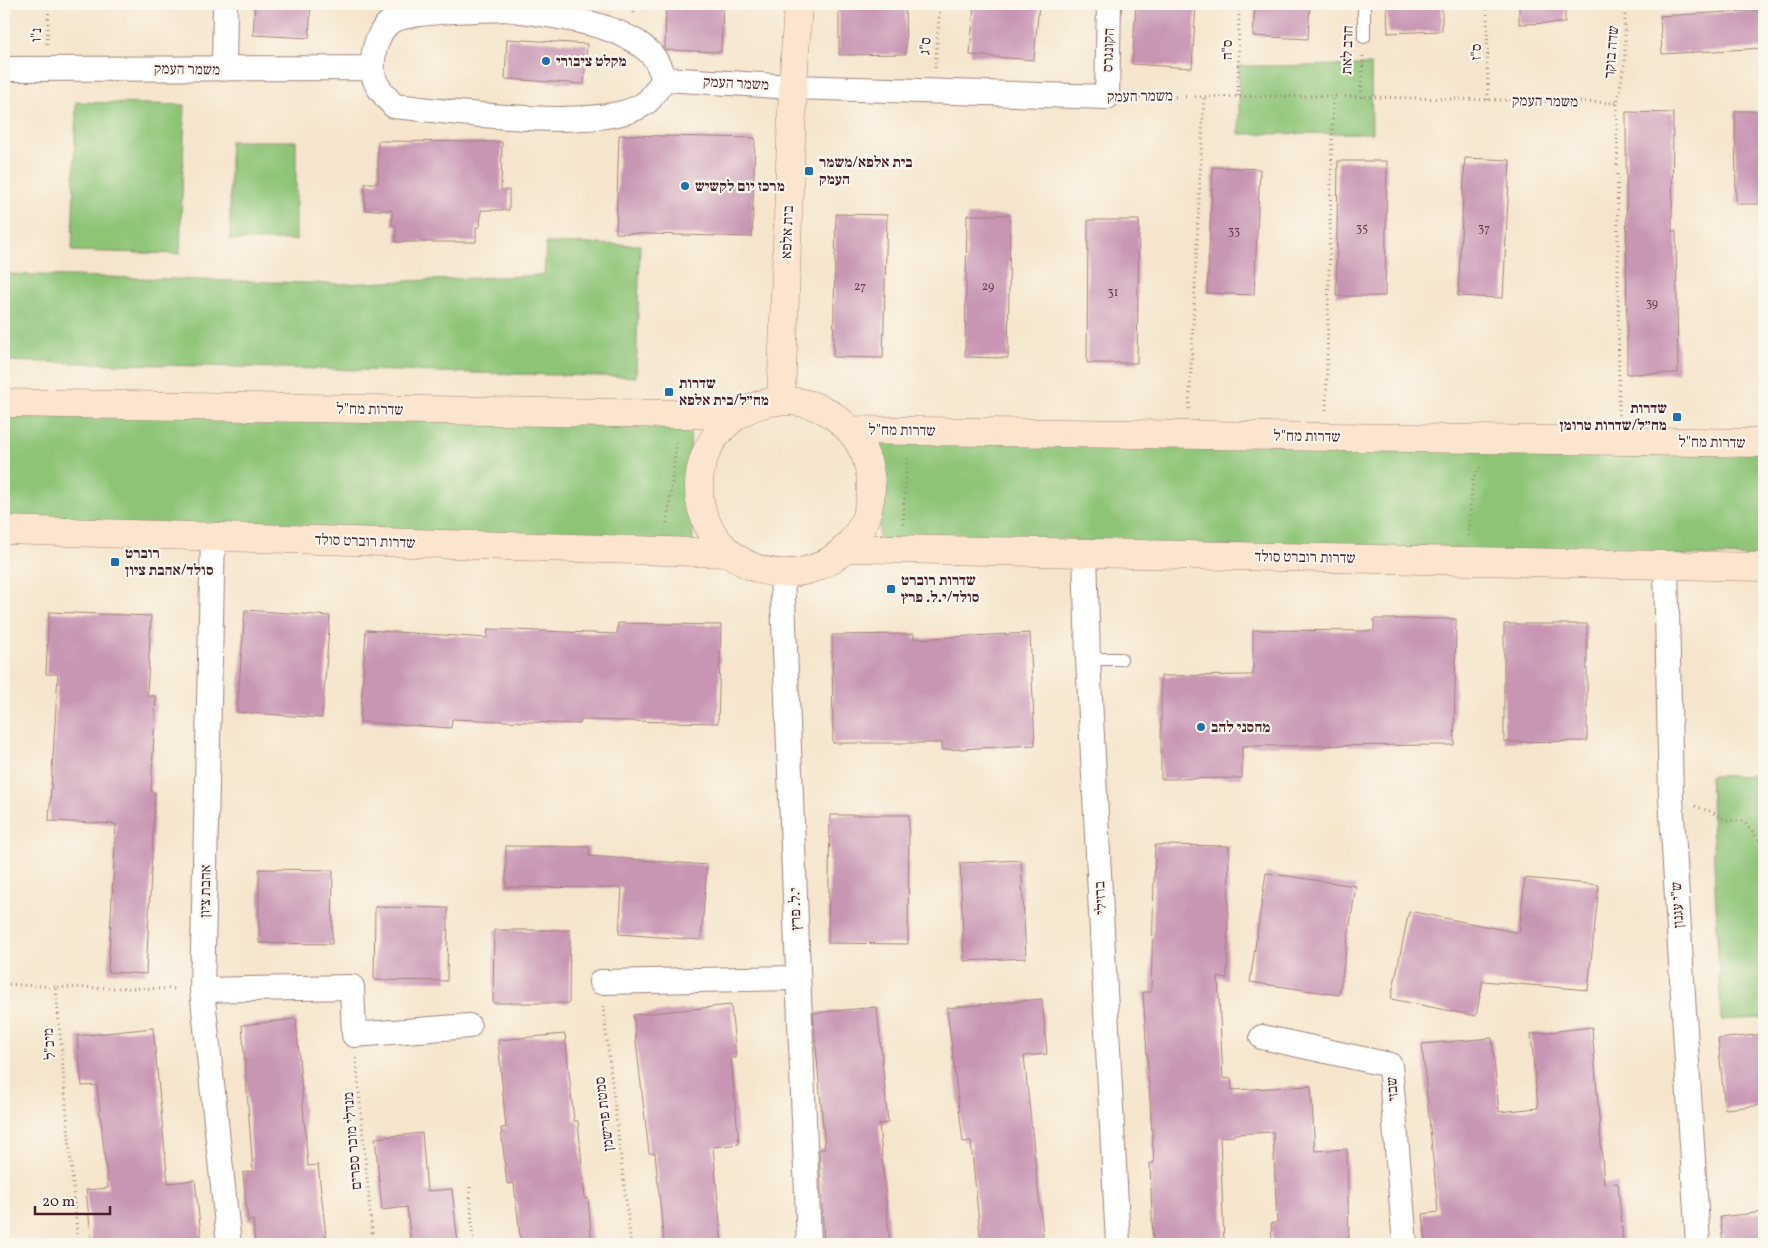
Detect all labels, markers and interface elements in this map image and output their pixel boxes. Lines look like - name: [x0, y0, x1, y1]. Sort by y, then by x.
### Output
- street label: חרב לאת: [1337, 25, 1360, 75]
- street label: שדה בוקר: [1600, 25, 1625, 79]
- street label: נ"ו: [27, 28, 48, 43]
- street label: הקונגרס: [1098, 28, 1121, 73]
- street label: ס"ג: [915, 36, 938, 56]
- street label: ס"ה: [1218, 40, 1239, 60]
- street label: ס"ז: [1467, 44, 1488, 60]
- place label: מקלט ציבורי: [556, 52, 627, 73]
- marker: מקלט ציבורי: [540, 55, 552, 67]
- street label: משמר העמק: [154, 59, 220, 82]
- street label: משמר העמק: [702, 72, 769, 97]
- street label: משמר העמק: [1107, 86, 1173, 109]
- street label: משמר העמק: [1512, 91, 1578, 114]
- place label: בית אלפא/משמר העמק: [819, 153, 913, 191]
- marker: בית אלפא/משמר העמק: [803, 165, 815, 177]
- place label: מרכז יום לקשיש: [695, 177, 785, 198]
- marker: מרכז יום לקשיש: [679, 180, 691, 192]
- street label: בית אלפא: [777, 205, 800, 259]
- house number: 35: [1356, 221, 1368, 237]
- house number: 37: [1478, 221, 1490, 237]
- house number: 33: [1228, 224, 1240, 240]
- house number: 27: [854, 279, 866, 295]
- house number: 29: [982, 279, 994, 295]
- house number: 31: [1108, 285, 1118, 301]
- house number: 39: [1646, 296, 1658, 312]
- place label: שדרות מח״ל/בית אלפא: [679, 374, 769, 412]
- marker: שדרות מח״ל/בית אלפא: [663, 386, 675, 398]
- street label: שדרות מח"ל: [336, 399, 404, 422]
- place label: שדרות מח״ל/שדרות טרומן: [1559, 399, 1667, 437]
- marker: שדרות מח״ל/שדרות טרומן: [1671, 411, 1683, 423]
- street label: שדרות מח"ל: [868, 420, 936, 443]
- street label: שדרות מח"ל: [1273, 426, 1341, 449]
- street label: שדרות מח"ל: [1678, 432, 1746, 455]
- street label: שדרות רוברט סולד: [314, 530, 416, 555]
- place label: רוברט סולד/אהבת ציון: [125, 544, 213, 582]
- street label: שדרות רוברט סולד: [1254, 547, 1356, 570]
- marker: רוברט סולד/אהבת ציון: [109, 556, 121, 568]
- place label: שדרות רוברט סולד/י.ל. פרץ: [901, 571, 979, 609]
- marker: שדרות רוברט סולד/י.ל. פרץ: [885, 583, 897, 595]
- place label: מחסני להב: [1211, 718, 1270, 739]
- marker: מחסני להב: [1195, 721, 1207, 733]
- street label: אהבת ציון: [196, 864, 217, 918]
- street label: ברזילי: [1090, 881, 1113, 915]
- street label: ש"י עגנון: [1667, 881, 1690, 929]
- street label: י.ל. פרץ: [785, 887, 808, 931]
- street label: מיכ"ל: [39, 1027, 62, 1061]
- street label: סמטת פרישמן: [591, 1075, 620, 1152]
- street label: שבזי: [1382, 1076, 1405, 1102]
- street label: מנדלי מוכר ספרים: [339, 1091, 368, 1191]
- scale bar: [35, 1183, 110, 1215]
- text: 20 m: [42, 1192, 75, 1213]

